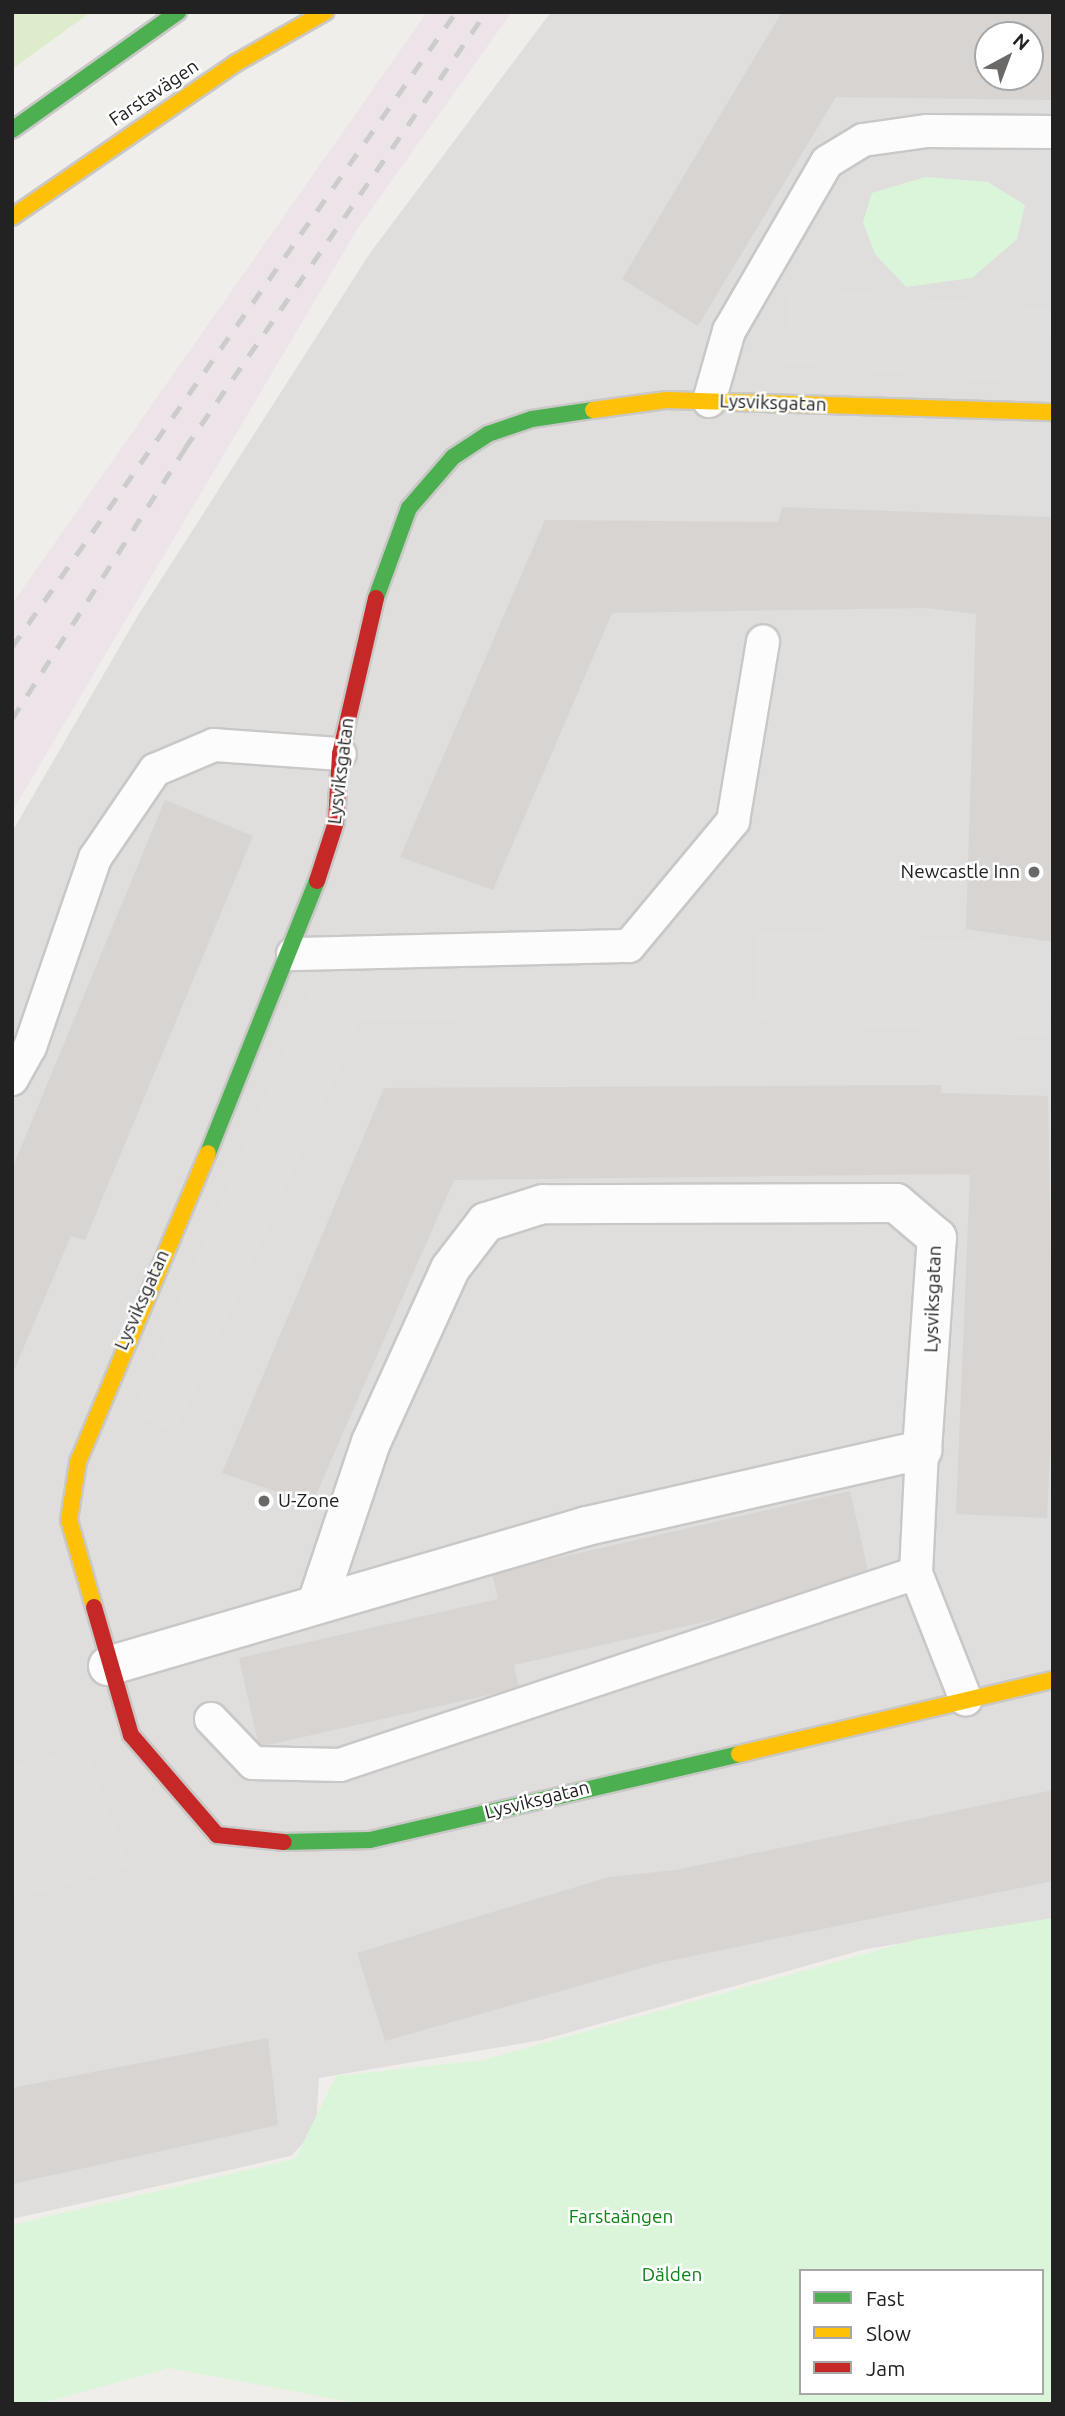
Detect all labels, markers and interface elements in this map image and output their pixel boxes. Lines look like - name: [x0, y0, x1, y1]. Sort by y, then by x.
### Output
- north arrow: [974, 21, 1044, 91]
- text: N: [1009, 29, 1034, 55]
- street label: Farstavägen: [105, 55, 203, 131]
- street label: Lysviksgatan: [719, 390, 827, 416]
- street label: Lysviksgatan: [323, 716, 359, 826]
- place label: Newcastle Inn: [901, 861, 1020, 883]
- marker: Newcastle Inn: [1026, 864, 1042, 880]
- street label: Lysviksgatan: [920, 1245, 946, 1353]
- street label: Lysviksgatan: [110, 1246, 174, 1354]
- place label: U-Zone: [278, 1490, 339, 1512]
- marker: U-Zone: [256, 1493, 272, 1509]
- street label: Lysviksgatan: [482, 1776, 592, 1824]
- park label: Farstaängen: [569, 2206, 673, 2228]
- park label: Dälden: [642, 2264, 702, 2286]
- legend: [799, 2269, 1044, 2395]
- text: Fast: [866, 2286, 904, 2310]
- text: Slow: [866, 2321, 911, 2345]
- text: Jam: [866, 2356, 905, 2380]

